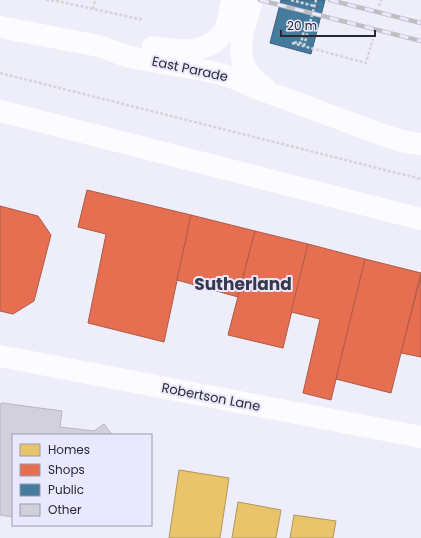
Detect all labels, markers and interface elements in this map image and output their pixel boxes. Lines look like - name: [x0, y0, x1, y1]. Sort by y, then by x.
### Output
- scale bar: [281, 12, 375, 38]
- text: 20 m: [287, 17, 317, 34]
- street label: East Parade: [150, 52, 230, 86]
- district label: Sutherland: [194, 272, 292, 296]
- street label: Robertson Lane: [160, 378, 262, 416]
- legend: [12, 434, 152, 526]
- text: Homes: [48, 441, 90, 458]
- text: Shops: [48, 461, 85, 478]
- text: Public: [48, 481, 84, 498]
- text: Other: [48, 501, 82, 518]

